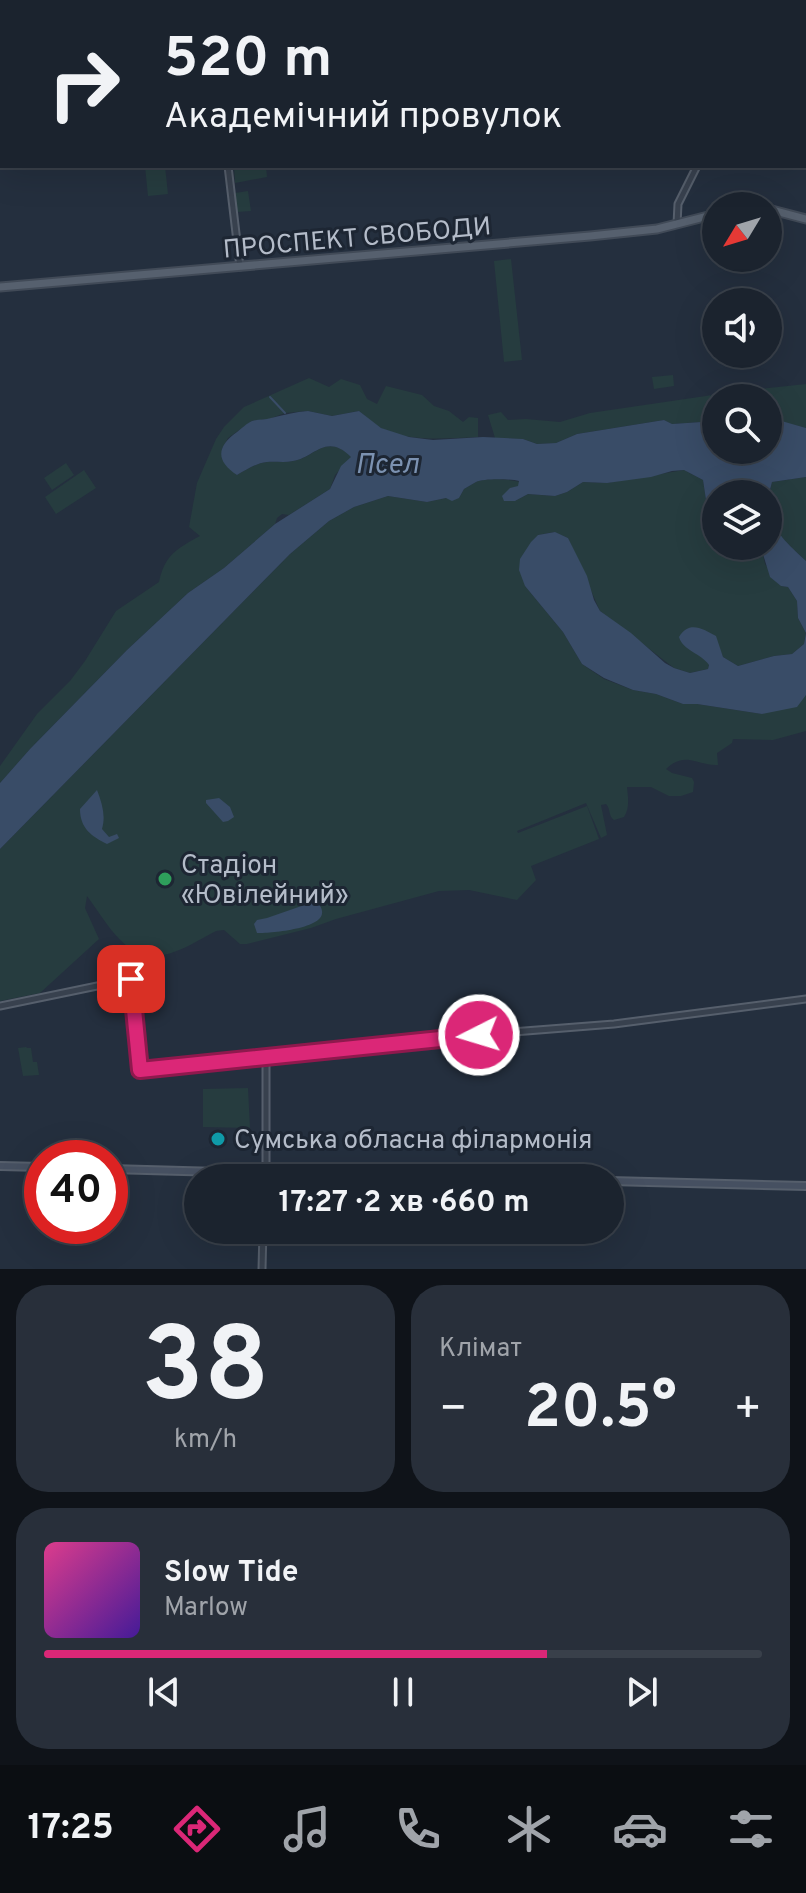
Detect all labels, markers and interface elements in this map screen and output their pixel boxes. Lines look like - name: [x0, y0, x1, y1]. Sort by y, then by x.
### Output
- text: 520 m: [164, 26, 332, 96]
- icon: right: [32, 32, 136, 136]
- text: Академічний провулок: [164, 95, 562, 141]
- north arrow: [702, 192, 782, 272]
- map controls: [702, 192, 782, 560]
- street label: ПРОСПЕКТ СВОБОДИ: [222, 211, 493, 268]
- button: sound: [702, 288, 782, 368]
- button: search: [702, 384, 782, 464]
- water label: Псел: [355, 448, 419, 484]
- button: layers: [702, 480, 782, 560]
- place label: Стадіон «Ювілейний»: [181, 850, 349, 913]
- marker: Стадіон «Ювілейний»: [156, 870, 174, 888]
- pin: [97, 945, 165, 1013]
- icon: arrive: [109, 957, 153, 1001]
- position arrow: [437, 993, 521, 1077]
- place label: Сумська обласна філармонія: [234, 1125, 592, 1158]
- marker: Сумська обласна філармонія: [209, 1130, 227, 1148]
- speed limit sign: 40: [24, 1140, 128, 1244]
- text: 17:27 · 2 хв · 660 m: [279, 1185, 529, 1222]
- text: 38: [142, 1306, 269, 1438]
- text: Клімат: [439, 1333, 522, 1366]
- text: 20.5°: [524, 1373, 677, 1449]
- text: −: [439, 1383, 467, 1439]
- text: +: [734, 1383, 762, 1439]
- text: km/h: [174, 1424, 237, 1457]
- text: Slow Tide: [164, 1555, 298, 1592]
- text: Marlow: [164, 1592, 248, 1625]
- icon: previous: [142, 1670, 186, 1714]
- icon: pause: [381, 1670, 425, 1714]
- icon: next: [620, 1670, 664, 1714]
- icon: directions: [169, 1801, 225, 1857]
- icon: music: [279, 1801, 335, 1857]
- icon: phone: [390, 1801, 446, 1857]
- icon: climate: [501, 1801, 557, 1857]
- icon: car: [612, 1801, 668, 1857]
- icon: filters: [723, 1801, 779, 1857]
- text: 17:25: [27, 1806, 114, 1852]

